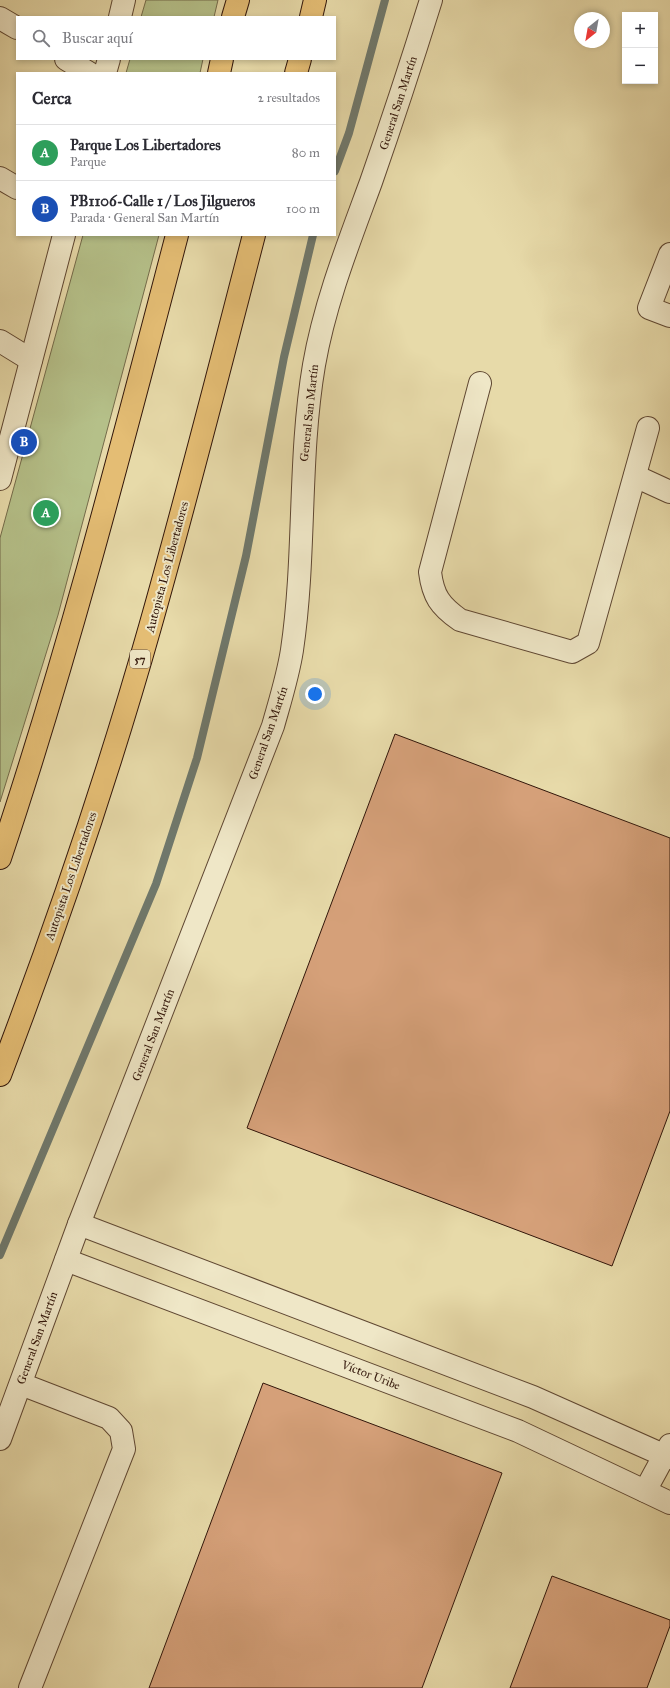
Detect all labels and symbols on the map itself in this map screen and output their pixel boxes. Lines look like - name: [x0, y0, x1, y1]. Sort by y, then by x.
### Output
- north arrow: [574, 12, 610, 48]
- street label: General San Martín: [376, 54, 420, 152]
- street label: General San Martín: [297, 363, 321, 462]
- pin: B: [11, 427, 37, 457]
- pin: A: [33, 498, 59, 528]
- street label: Autopista Los Libertadores: [143, 500, 191, 635]
- road number: 57: [130, 650, 150, 668]
- street label: General San Martín: [245, 684, 291, 781]
- your location: [305, 684, 325, 704]
- street label: Autopista Los Libertadores: [42, 810, 100, 943]
- street label: General San Martín: [129, 986, 177, 1083]
- street label: General San Martín: [14, 1289, 60, 1386]
- street label: Víctor Uribe: [339, 1357, 402, 1393]

